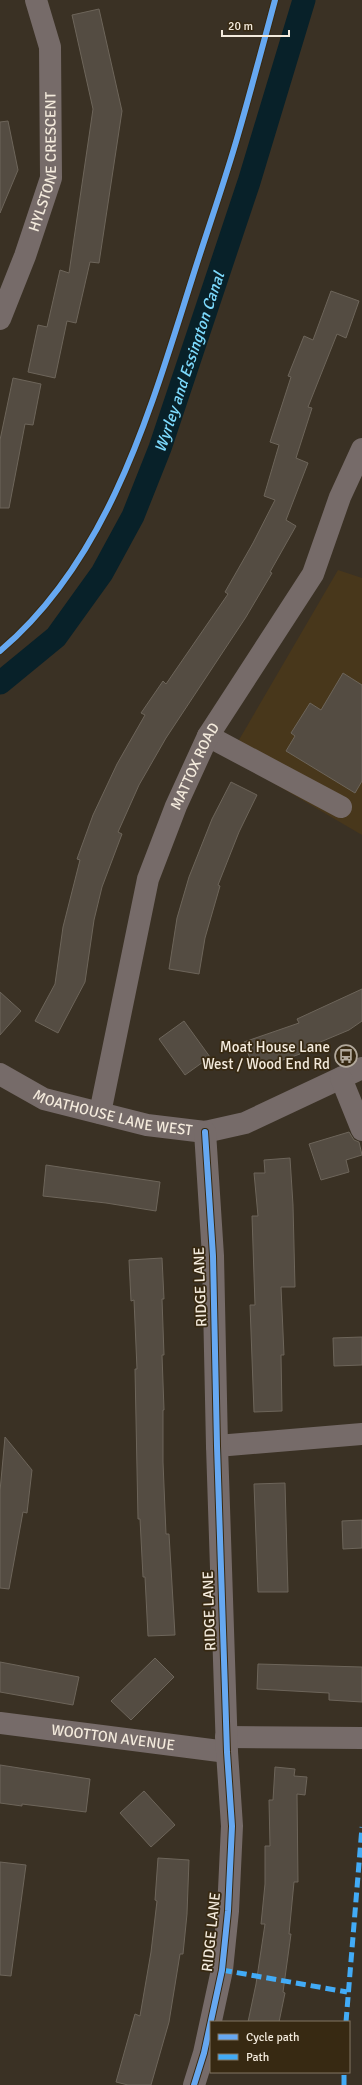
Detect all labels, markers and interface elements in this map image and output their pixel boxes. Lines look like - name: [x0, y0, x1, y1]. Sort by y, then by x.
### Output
- scale bar: [222, 12, 289, 38]
- text: 20 m: [228, 19, 253, 34]
- street label: HYLSTONE CRESCENT: [25, 91, 61, 234]
- water label: Wyrley and Essington Canal: [150, 268, 230, 455]
- street label: MATTOX ROAD: [166, 719, 223, 813]
- place label: Moat House Lane West / Wood End Rd: [202, 1038, 330, 1073]
- bus stop icon: Moat House Lane West / Wood End Rd: [333, 1043, 359, 1069]
- street label: MOATHOUSE LANE WEST: [30, 1086, 194, 1139]
- street label: RIDGE LANE: [190, 1247, 210, 1327]
- street label: RIDGE LANE: [199, 1571, 219, 1651]
- street label: WOOTTON AVENUE: [50, 1721, 176, 1754]
- street label: RIDGE LANE: [198, 1891, 224, 1973]
- legend: [210, 2021, 350, 2073]
- text: Cycle path: [246, 2030, 299, 2045]
- text: Path: [246, 2050, 269, 2065]

